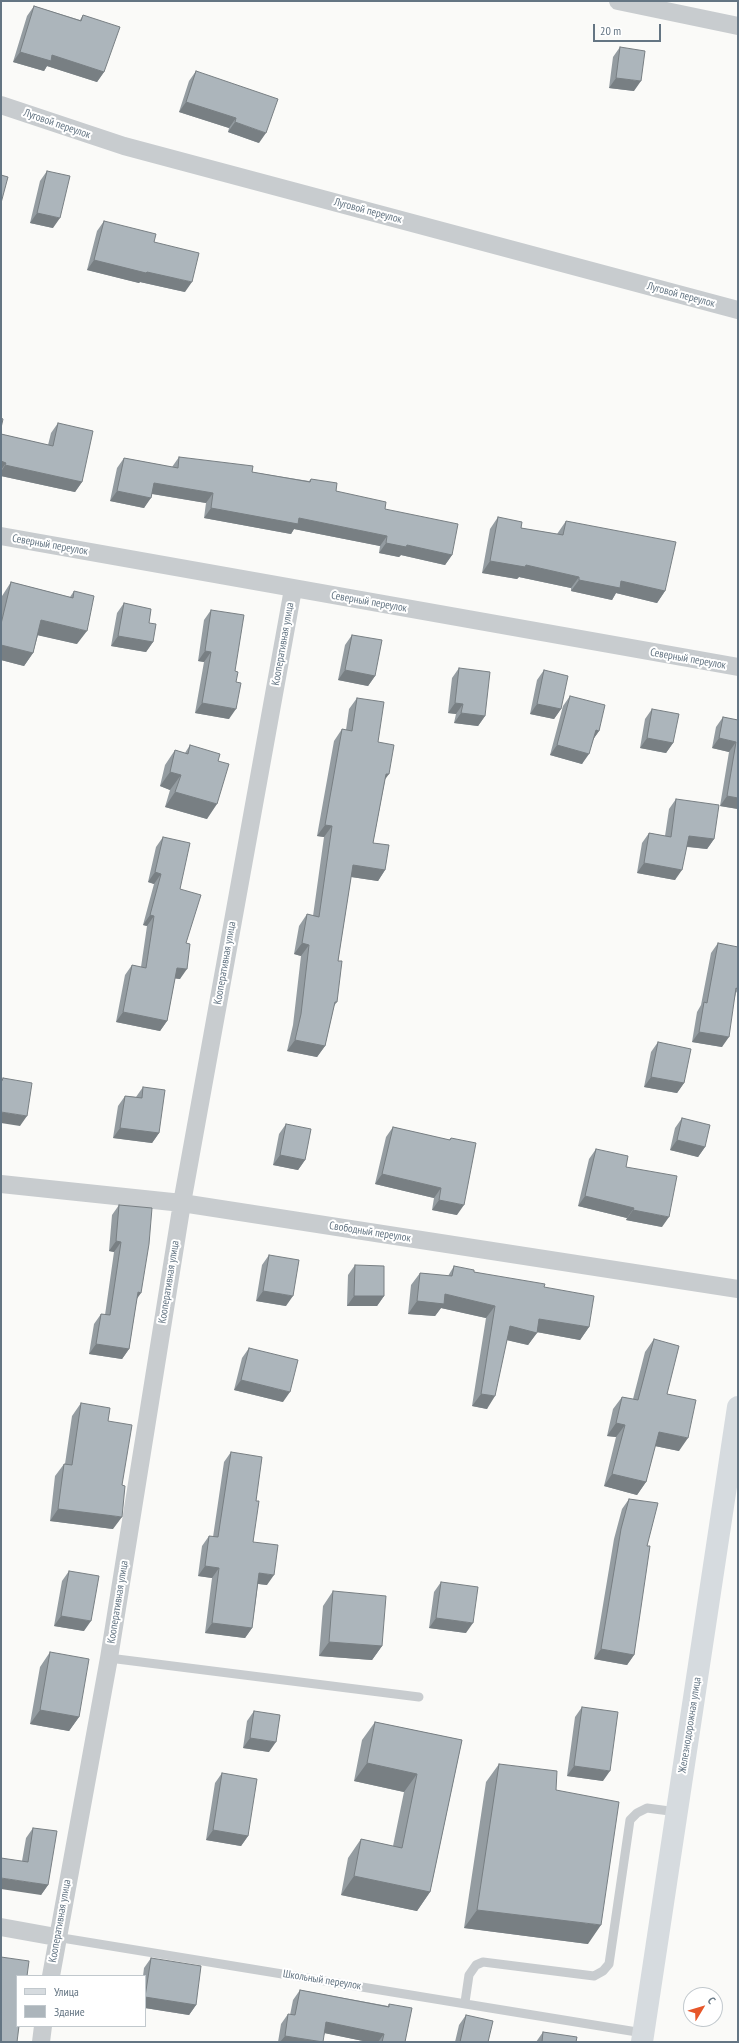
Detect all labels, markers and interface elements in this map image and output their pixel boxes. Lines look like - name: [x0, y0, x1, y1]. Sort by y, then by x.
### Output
- scale bar: [595, 16, 663, 42]
- text: 20 m: [600, 23, 621, 38]
- street label: Луговой переулок: [22, 106, 92, 142]
- street label: Луговой переулок: [333, 196, 403, 226]
- street label: Луговой переулок: [646, 280, 716, 310]
- street label: Северный переулок: [11, 532, 89, 558]
- street label: Северный переулок: [330, 589, 408, 615]
- street label: Кооперативная улица: [269, 602, 297, 686]
- street label: Северный переулок: [649, 646, 727, 672]
- street label: Кооперативная улица: [211, 921, 239, 1005]
- street label: Свободный переулок: [328, 1219, 412, 1245]
- street label: Кооперативная улица: [156, 1240, 182, 1324]
- street label: Кооперативная улица: [105, 1560, 131, 1644]
- street label: Железнодорожная улица: [676, 1676, 704, 1774]
- street label: Кооперативная улица: [46, 1879, 74, 1963]
- street label: Школьный переулок: [282, 1967, 362, 1993]
- legend: [16, 1975, 146, 2027]
- text: Улица: [54, 1984, 79, 1999]
- north arrow: [683, 1987, 723, 2027]
- text: С: [705, 1994, 719, 2007]
- text: Здание: [54, 2004, 85, 2019]

